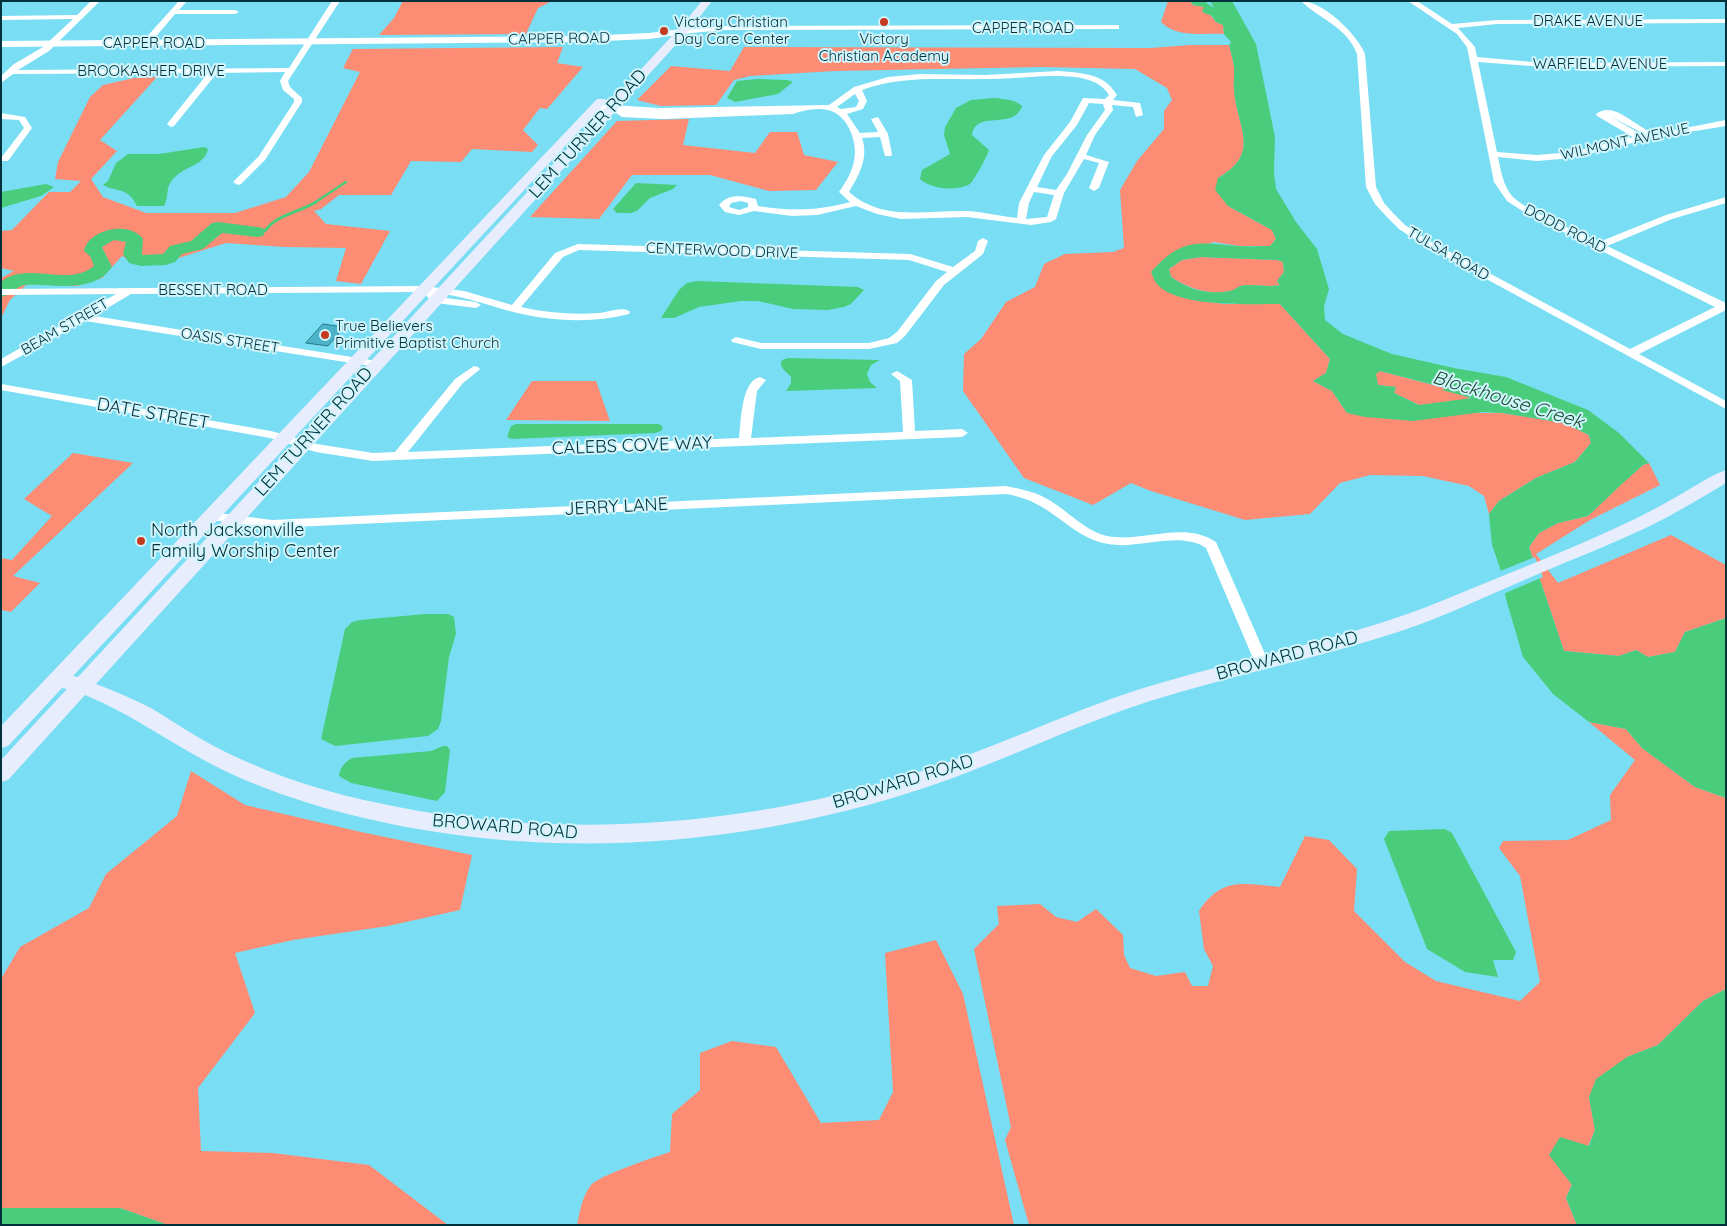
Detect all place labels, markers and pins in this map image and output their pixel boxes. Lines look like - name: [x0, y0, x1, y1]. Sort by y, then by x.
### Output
- place label: Victory Christian Day Care Center: [674, 13, 790, 48]
- marker: Victory Christian Academy: [878, 16, 890, 28]
- marker: Victory Christian Day Care Center: [658, 25, 670, 37]
- place label: Victory Christian Academy: [819, 30, 949, 65]
- place label: True Believers Primitive Baptist Church: [335, 317, 500, 352]
- marker: True Believers Primitive Baptist Church: [319, 329, 331, 341]
- place label: North Jacksonville Family Worship Center: [151, 520, 340, 562]
- marker: North Jacksonville Family Worship Center: [135, 535, 147, 547]

